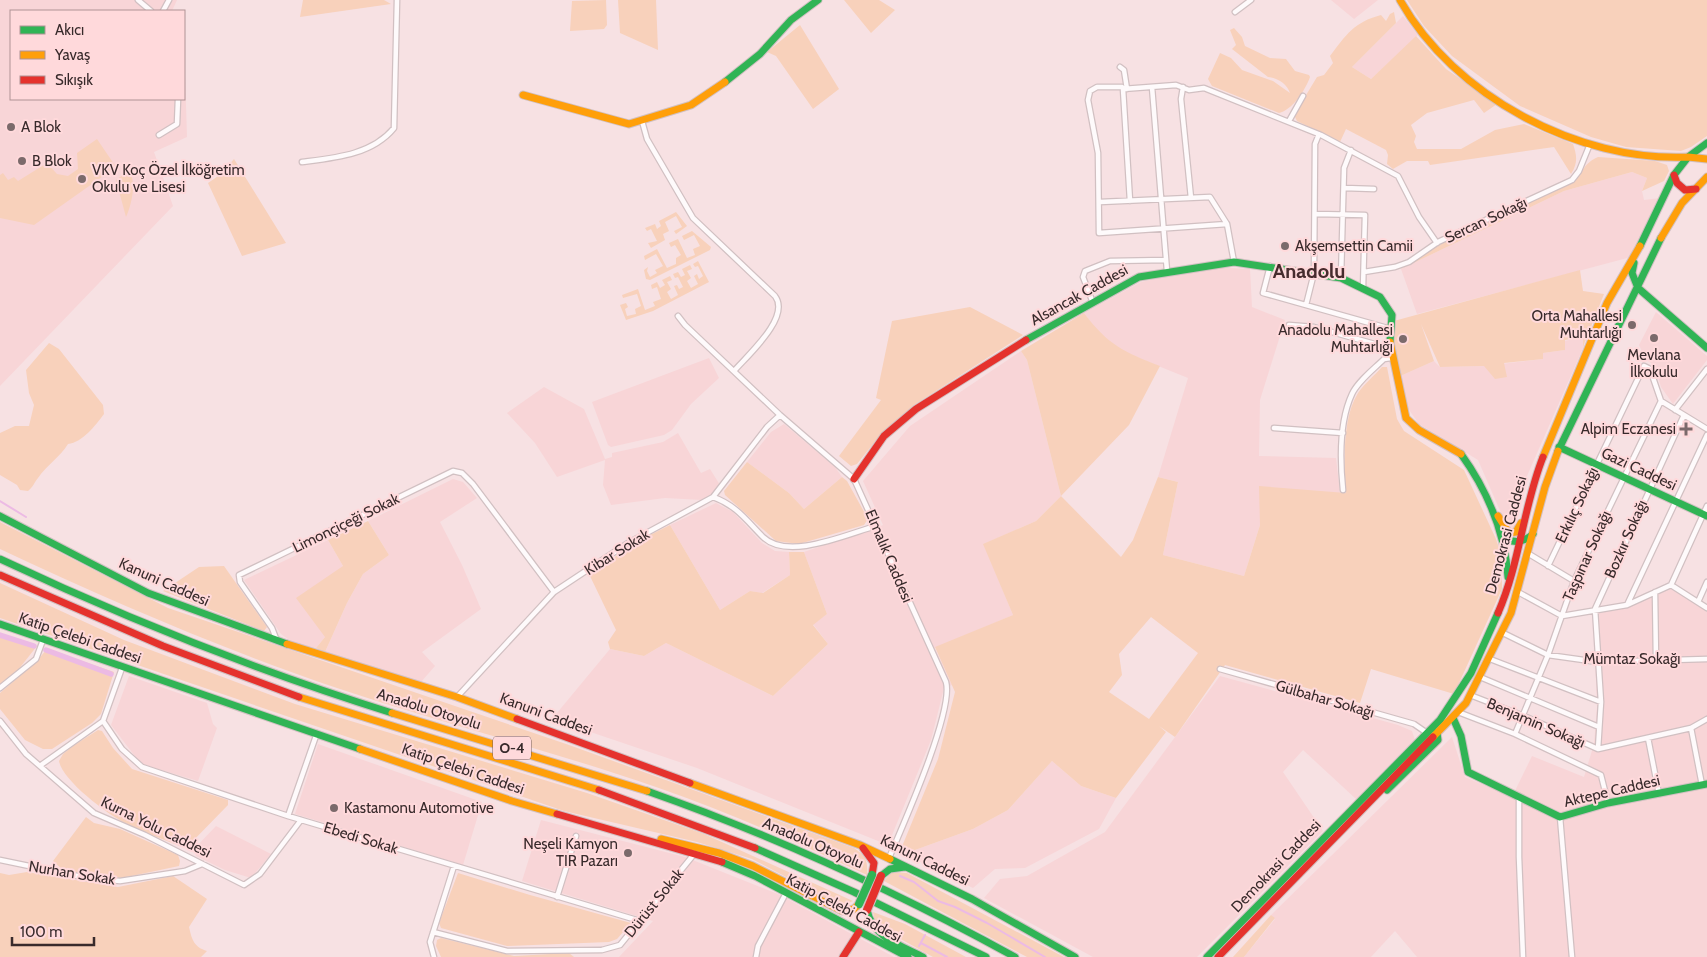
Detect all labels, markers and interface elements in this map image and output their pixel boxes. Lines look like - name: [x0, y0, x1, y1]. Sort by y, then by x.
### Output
- legend: [10, 10, 185, 100]
- text: Akıcı: [55, 21, 84, 39]
- text: Yavaş: [54, 46, 90, 64]
- text: Sıkışık: [55, 71, 93, 89]
- place label: A Blok: [21, 118, 61, 136]
- marker: A Blok: [5, 121, 17, 133]
- place label: B Blok: [32, 152, 72, 170]
- marker: B Blok: [16, 155, 28, 167]
- place label: VKV Koç Özel İlköğretim Okulu ve Lisesi: [92, 160, 245, 196]
- marker: VKV Koç Özel İlköğretim Okulu ve Lisesi: [76, 173, 88, 185]
- street label: Sercan Sokağı: [1442, 193, 1530, 247]
- place label: Akşemsettin Camii: [1295, 237, 1413, 255]
- marker: Akşemsettin Camii: [1279, 240, 1291, 252]
- district label: Anadolu: [1273, 259, 1345, 283]
- street label: Alsancak Caddesi: [1027, 261, 1131, 329]
- place label: Orta Mahallesi Muhtarlığı: [1531, 307, 1622, 342]
- marker: Orta Mahallesi Muhtarlığı: [1626, 319, 1638, 331]
- place label: Anadolu Mahallesi Muhtarlığı: [1278, 321, 1393, 356]
- marker: Mevlana İlkokulu: [1648, 332, 1660, 344]
- marker: Anadolu Mahallesi Muhtarlığı: [1397, 333, 1409, 345]
- place label: Mevlana İlkokulu: [1627, 346, 1681, 381]
- place label: Alpim Eczanesi: [1581, 420, 1676, 438]
- marker: Alpim Eczanesi: [1680, 423, 1692, 435]
- street label: Gazi Caddesi: [1598, 444, 1680, 494]
- street label: Erkılıç Sokağı: [1552, 464, 1602, 546]
- street label: Demokrasi Caddesi: [1482, 474, 1530, 596]
- street label: Limonçiçeği Sokak: [290, 489, 403, 557]
- street label: Bozkır Sokağı: [1601, 497, 1651, 581]
- street label: Elmalık Caddesi: [861, 507, 917, 605]
- street label: Taşpınar Sokağı: [1559, 508, 1615, 604]
- street label: Kibar Sokak: [581, 525, 653, 579]
- street label: Kanuni Caddesi: [116, 554, 212, 610]
- street label: Katip Çelebi Caddesi: [16, 609, 144, 667]
- street label: Mümtaz Sokağı: [1583, 650, 1681, 668]
- street label: Gülbahar Sokağı: [1274, 676, 1376, 722]
- street label: Anadolu Otoyolu: [375, 685, 483, 733]
- street label: Kanuni Caddesi: [497, 689, 595, 739]
- street label: Benjamin Sokağı: [1484, 694, 1588, 752]
- road number: O-4: [493, 736, 531, 760]
- street label: Katip Çelebi Caddesi: [399, 740, 527, 798]
- street label: Aktepe Caddesi: [1562, 771, 1662, 811]
- street label: Kurna Yolu Caddesi: [98, 793, 214, 861]
- place label: Kastamonu Automotive: [344, 799, 494, 817]
- marker: Kastamonu Automotive: [328, 802, 340, 814]
- street label: Anadolu Otoyolu: [760, 814, 866, 872]
- street label: Demokrasi Caddesi: [1227, 816, 1325, 916]
- street label: Ebedi Sokak: [322, 818, 401, 858]
- street label: Kanuni Caddesi: [877, 831, 973, 889]
- place label: Neşeli Kamyon TIR Pazarı: [523, 835, 618, 870]
- marker: Neşeli Kamyon TIR Pazarı: [622, 847, 634, 859]
- street label: Nurhan Sokak: [27, 857, 117, 889]
- street label: Dürüst Sokak: [621, 865, 687, 941]
- street label: Katip Çelebi Caddesi: [783, 870, 905, 946]
- scale bar: [12, 914, 95, 946]
- text: 100 m: [20, 923, 62, 941]

